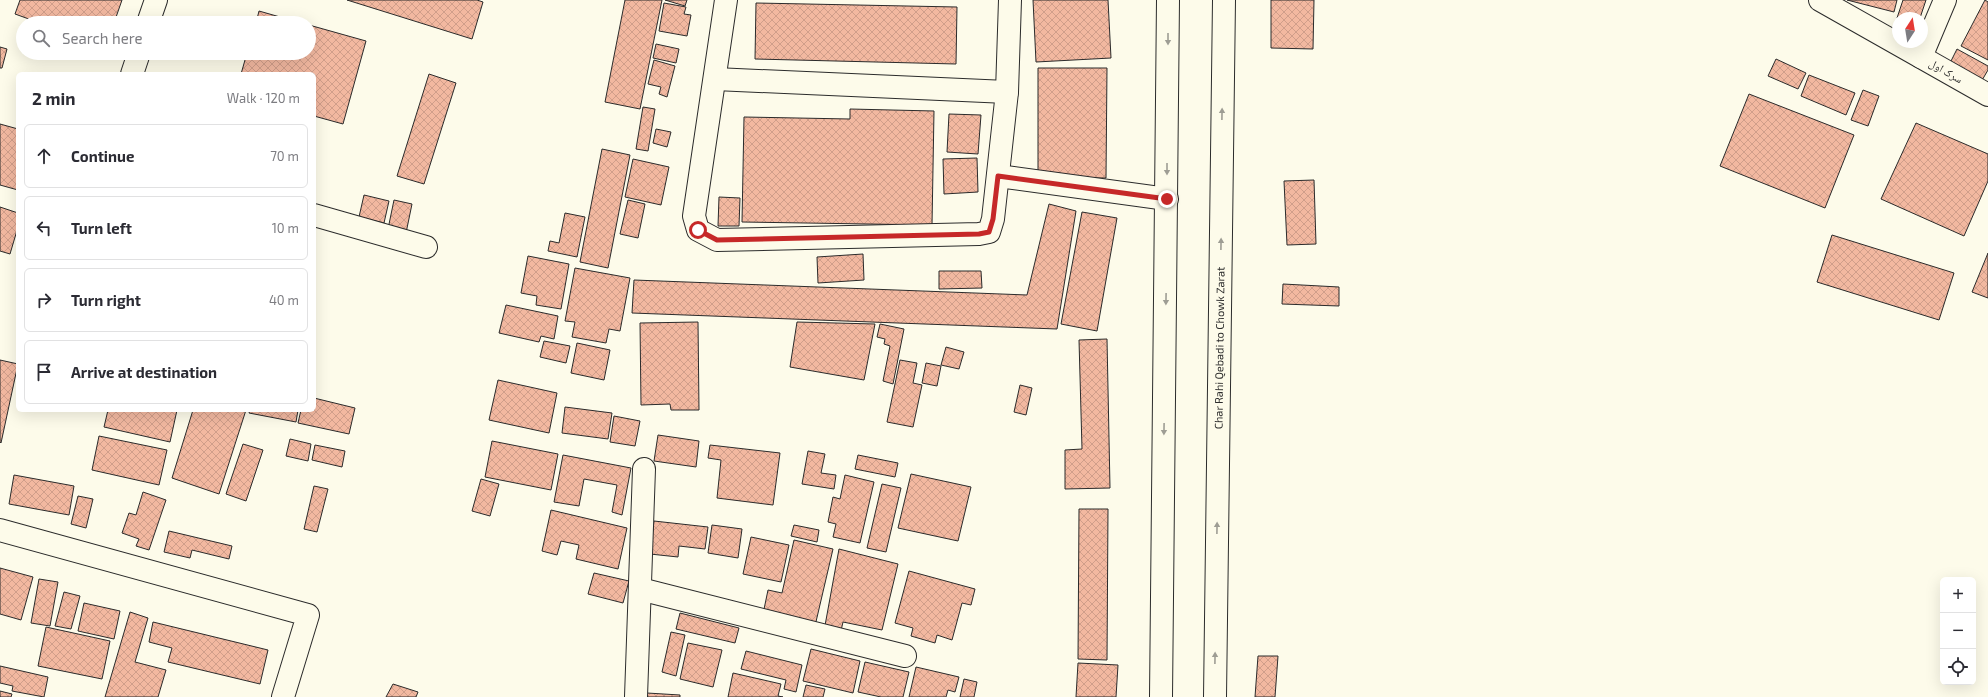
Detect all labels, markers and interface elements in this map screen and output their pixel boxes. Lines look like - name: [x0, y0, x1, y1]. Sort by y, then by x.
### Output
- north arrow: [1892, 12, 1928, 48]
- search box: [16, 16, 316, 60]
- icon: search: [30, 27, 52, 49]
- text: Search here: [62, 29, 143, 47]
- one-way arrow: [1165, 33, 1171, 46]
- street label: سرک اول: [1927, 56, 1965, 86]
- text: 2 min: [32, 88, 75, 108]
- text: Walk · 120 m: [227, 90, 300, 106]
- one-way arrow: [1219, 107, 1225, 120]
- icon: ahead: [33, 145, 55, 167]
- text: Continue: [71, 147, 134, 165]
- text: 70 m: [270, 148, 299, 164]
- one-way arrow: [1164, 163, 1170, 176]
- route end: [1158, 190, 1176, 208]
- icon: left: [33, 217, 55, 239]
- text: Turn left: [71, 219, 132, 237]
- text: 10 m: [272, 220, 299, 236]
- route start: [689, 221, 707, 239]
- one-way arrow: [1218, 237, 1224, 250]
- street label: Char Rahi Qebadi to Chowk Zarat: [1211, 267, 1227, 429]
- icon: right: [33, 289, 55, 311]
- text: Turn right: [71, 291, 141, 309]
- text: 40 m: [269, 292, 299, 308]
- one-way arrow: [1163, 293, 1169, 306]
- icon: arrive: [33, 361, 55, 383]
- text: Arrive at destination: [71, 363, 217, 381]
- one-way arrow: [1161, 423, 1167, 436]
- one-way arrow: [1214, 521, 1220, 534]
- map controls: [1940, 577, 1976, 685]
- button: +: [1940, 577, 1976, 613]
- button: −: [1940, 613, 1976, 649]
- button: locate: [1940, 649, 1976, 685]
- one-way arrow: [1212, 651, 1218, 664]

